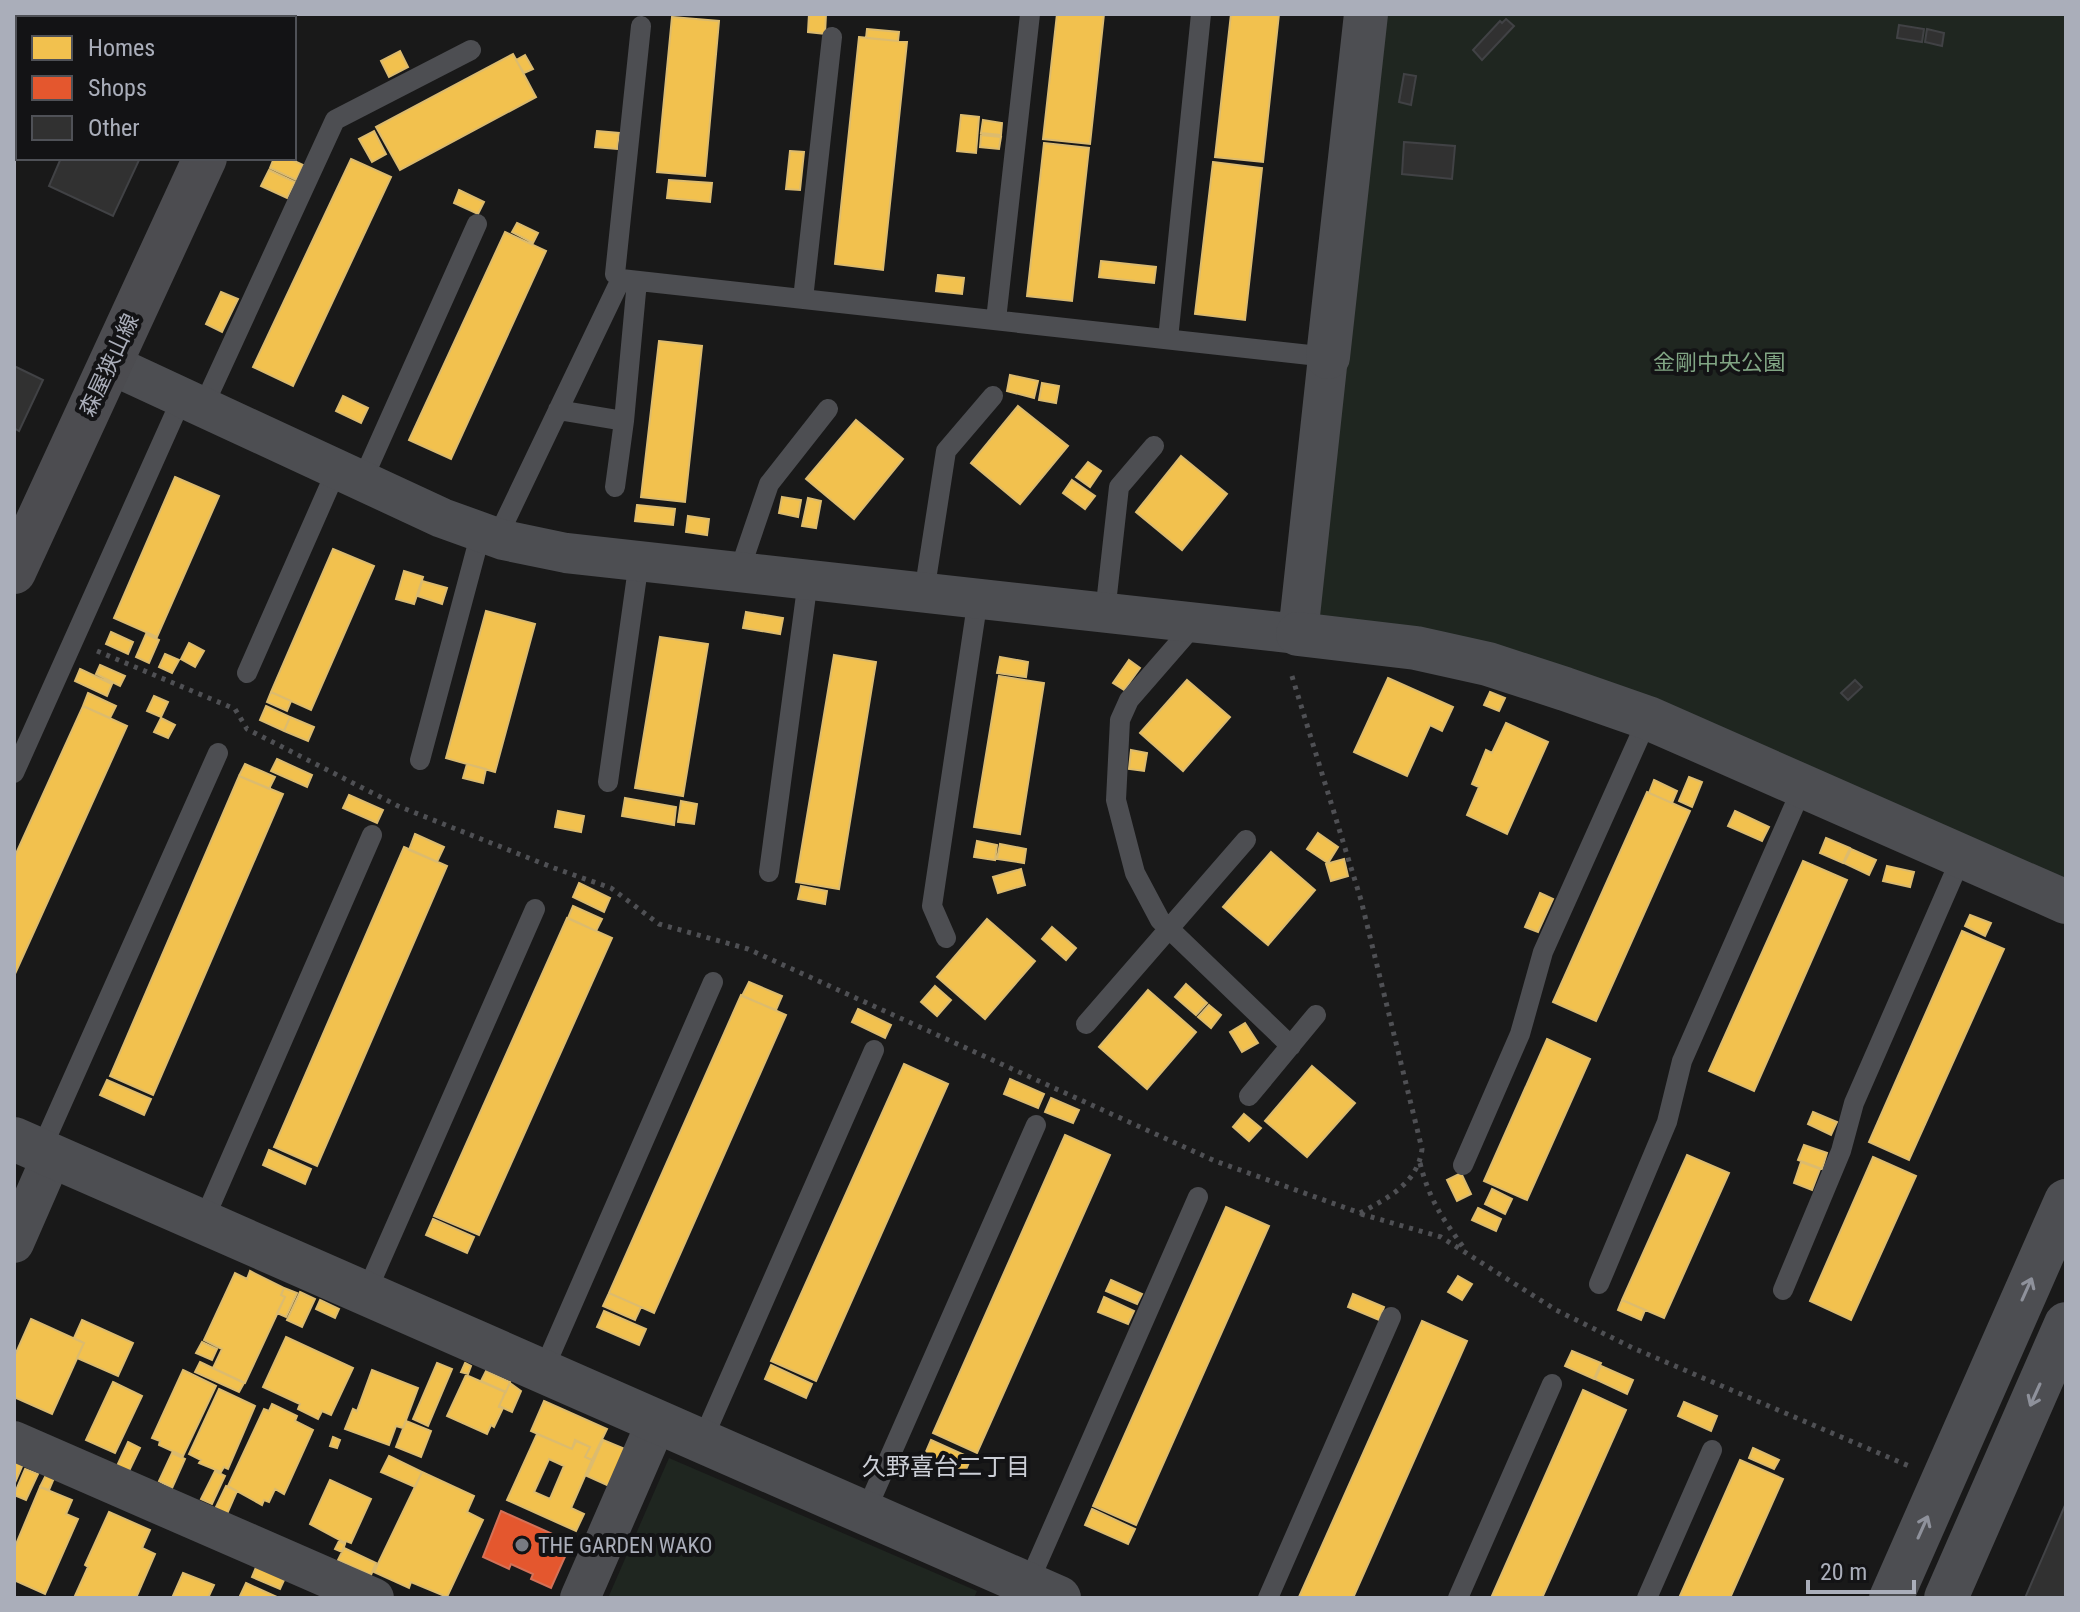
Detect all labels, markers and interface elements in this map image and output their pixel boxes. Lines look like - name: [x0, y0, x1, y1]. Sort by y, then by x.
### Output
- legend: [16, 16, 296, 160]
- text: Homes: [88, 34, 155, 62]
- text: Shops: [88, 74, 147, 102]
- text: Other: [88, 114, 140, 142]
- street label: 森屋狭山線: [74, 310, 144, 420]
- park label: 金剛中央公園: [1653, 350, 1785, 375]
- one-way arrow: [2021, 1277, 2036, 1301]
- one-way arrow: [2026, 1382, 2041, 1407]
- district label: 久野喜台二丁目: [862, 1453, 1030, 1481]
- one-way arrow: [1916, 1515, 1931, 1539]
- place label: THE GARDEN WAKO: [538, 1533, 713, 1558]
- marker: THE GARDEN WAKO: [513, 1536, 531, 1554]
- scale bar: [1808, 1544, 1914, 1594]
- text: 20 m: [1820, 1558, 1867, 1586]

